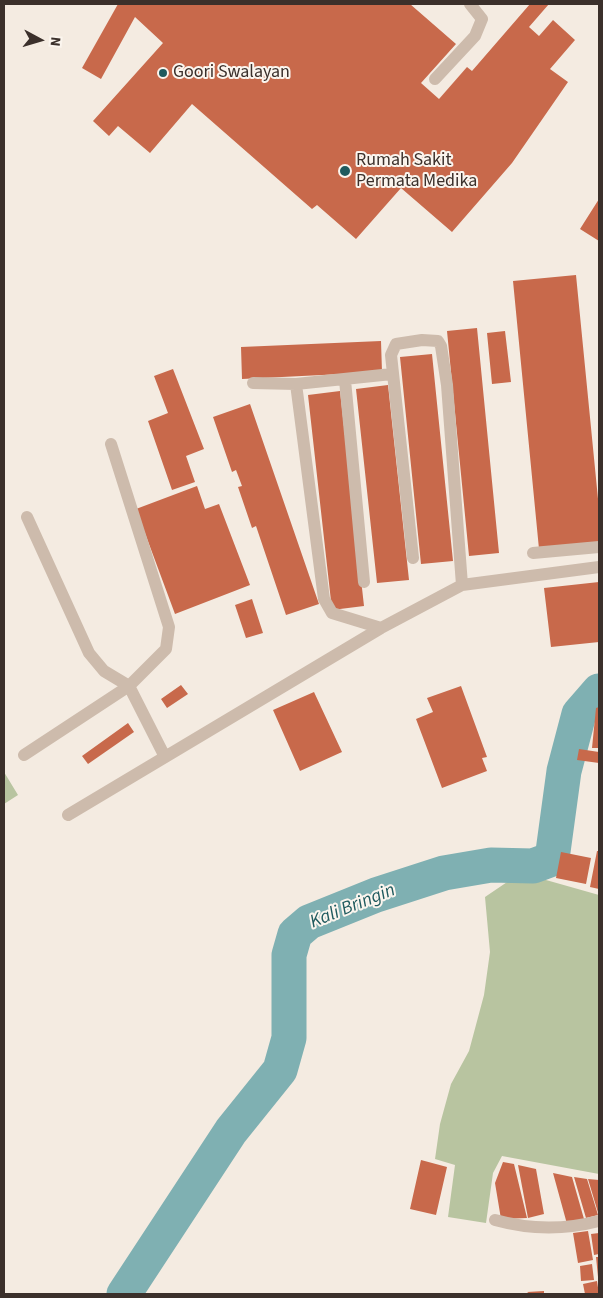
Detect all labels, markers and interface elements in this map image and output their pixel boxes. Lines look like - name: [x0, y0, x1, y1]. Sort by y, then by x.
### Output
- north arrow: [15, 15, 65, 65]
- text: N: [44, 36, 65, 47]
- place label: Goori Swalayan: [173, 62, 290, 84]
- marker: Goori Swalayan: [157, 67, 169, 79]
- place label: Rumah Sakit Permata Medika: [356, 150, 477, 192]
- marker: Rumah Sakit Permata Medika: [338, 164, 352, 178]
- water label: Kali Bringin: [307, 880, 399, 934]

